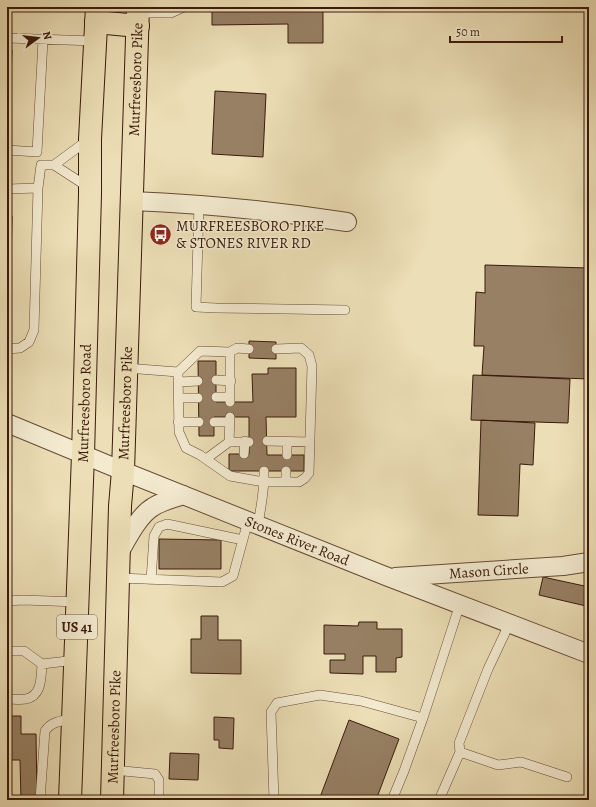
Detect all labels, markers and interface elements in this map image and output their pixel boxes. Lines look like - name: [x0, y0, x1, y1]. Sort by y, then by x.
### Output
- north arrow: [18, 18, 58, 58]
- scale bar: [450, 18, 562, 44]
- street label: Murfreesboro Pike: [124, 22, 147, 137]
- text: 50 m: [456, 24, 480, 40]
- text: N: [39, 30, 55, 41]
- place label: MURFREESBORO PIKE & STONES RIVER RD: [176, 216, 324, 253]
- bus stop icon: MURFREESBORO PIKE & STONES RIVER RD: [148, 222, 174, 248]
- street label: Murfreesboro Road: [73, 343, 96, 463]
- street label: Murfreesboro Pike: [113, 346, 137, 460]
- street label: Stones River Road: [242, 511, 353, 571]
- street label: Mason Circle: [448, 558, 530, 583]
- road number: US 41: [57, 615, 97, 639]
- street label: Murfreesboro Pike: [102, 670, 126, 784]

